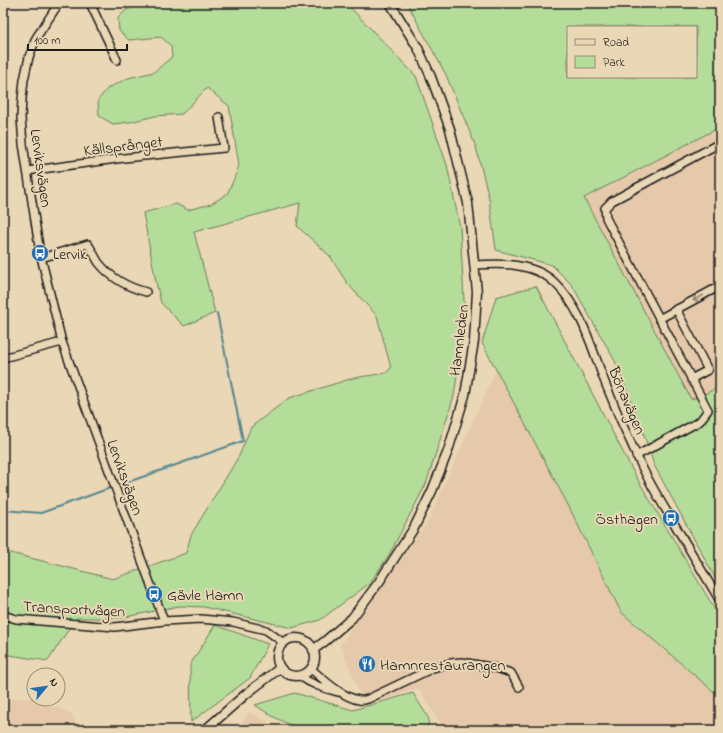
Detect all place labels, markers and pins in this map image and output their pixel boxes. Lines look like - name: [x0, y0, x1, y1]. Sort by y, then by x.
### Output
- bus stop icon: Lervik: [30, 243, 50, 263]
- place label: Lervik: [53, 243, 88, 267]
- place label: Östhagen: [595, 508, 658, 532]
- bus stop icon: Östhagen: [661, 508, 681, 528]
- bus stop icon: Gävle Hamn: [144, 584, 164, 604]
- place label: Gävle Hamn: [167, 584, 244, 608]
- restaurant icon: Hamnrestaurangen: [357, 654, 377, 674]
- place label: Hamnrestaurangen: [380, 654, 505, 678]

